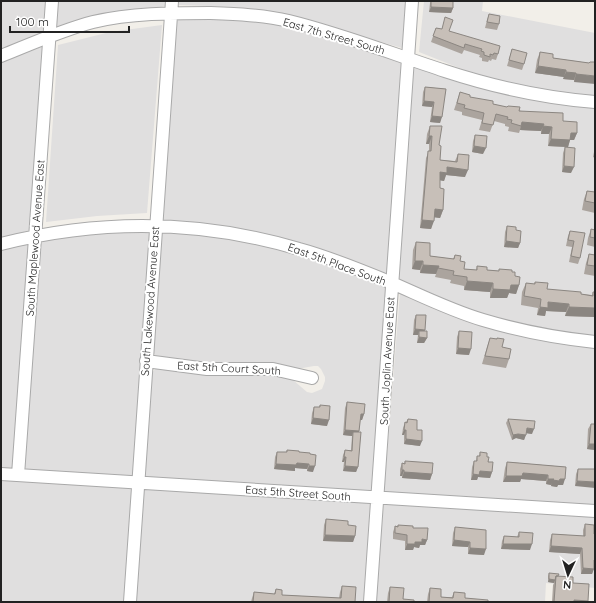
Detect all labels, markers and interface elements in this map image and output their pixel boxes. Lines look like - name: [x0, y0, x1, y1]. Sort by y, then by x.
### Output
- scale bar: [10, 8, 129, 34]
- text: 100 m: [16, 14, 49, 29]
- street label: East 7th Street South: [281, 15, 387, 57]
- street label: South Maplewood Avenue East: [23, 159, 47, 317]
- street label: South Lakewood Avenue East: [138, 225, 162, 376]
- street label: East 5th Place South: [286, 240, 388, 288]
- street label: South Joplin Avenue East: [377, 296, 397, 425]
- street label: East 5th Court South: [177, 358, 281, 378]
- street label: East 5th Street South: [245, 482, 351, 504]
- north arrow: [548, 555, 588, 595]
- text: N: [563, 578, 572, 592]

